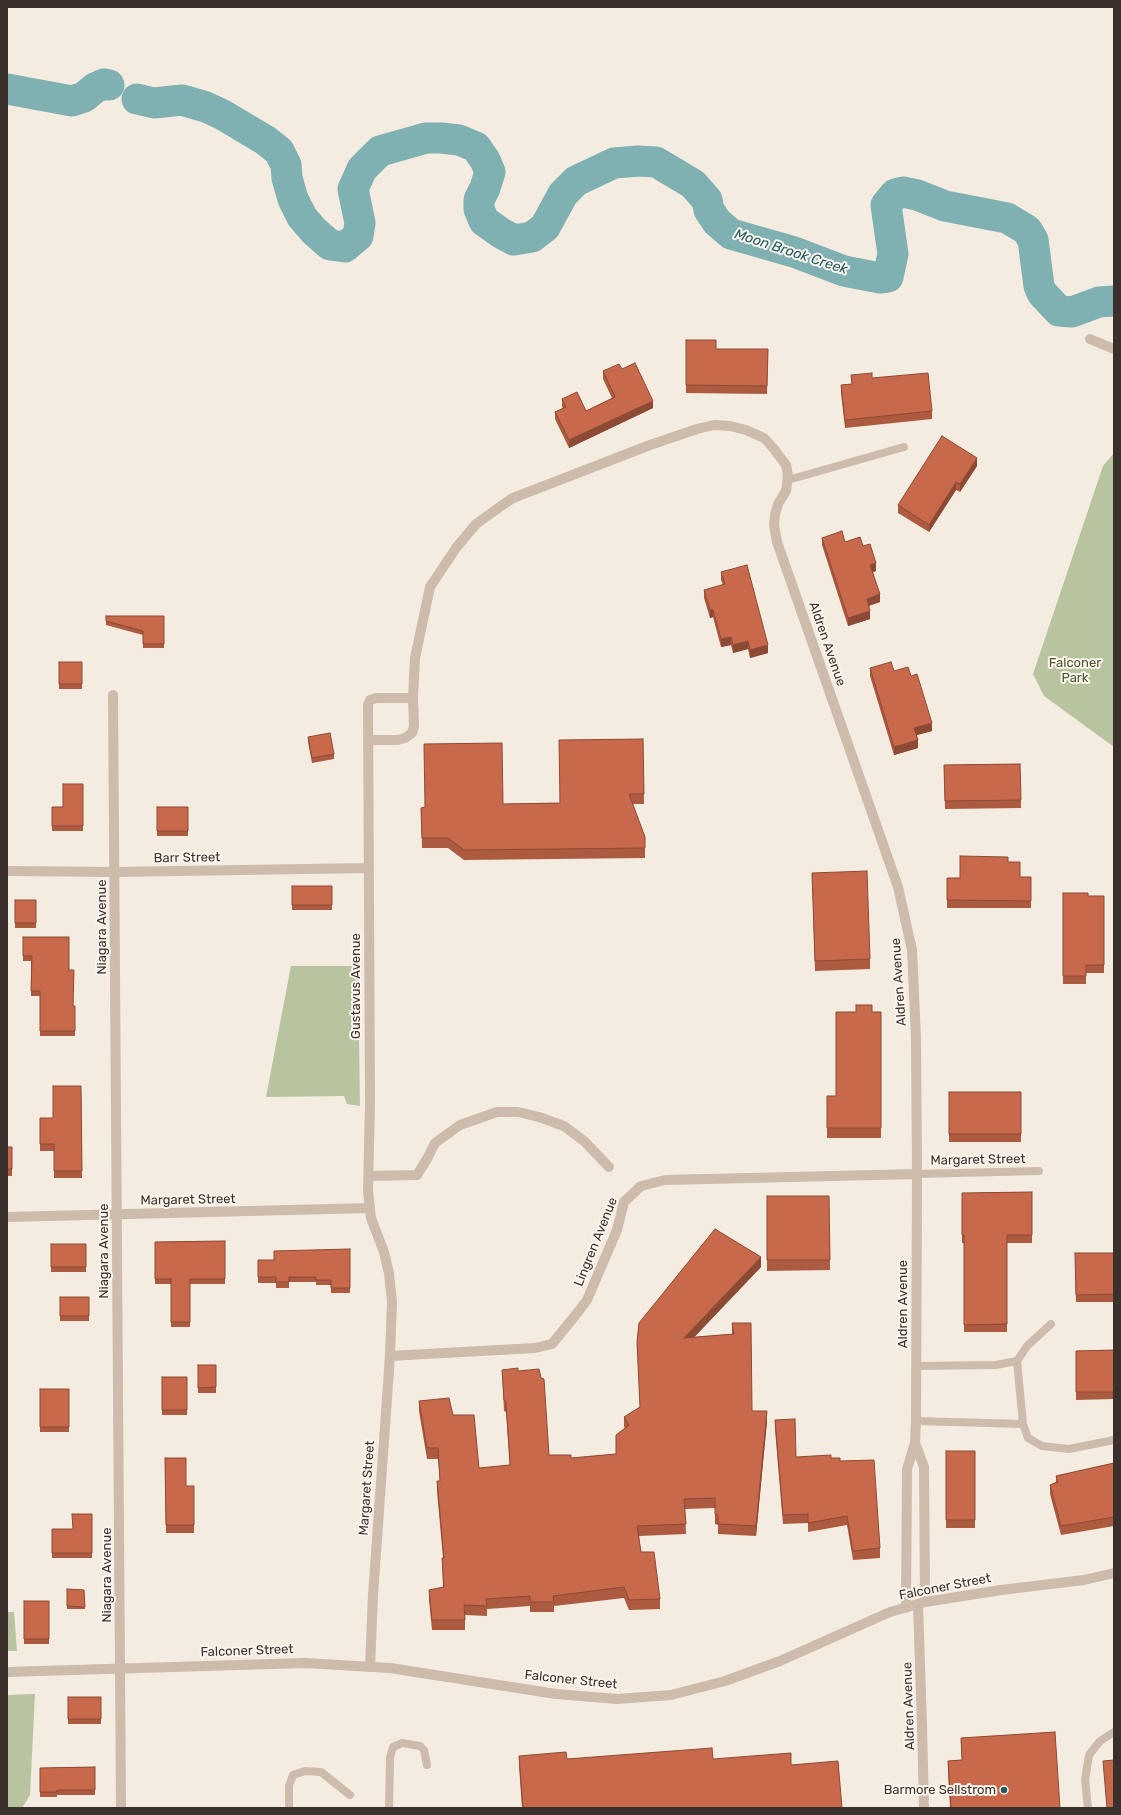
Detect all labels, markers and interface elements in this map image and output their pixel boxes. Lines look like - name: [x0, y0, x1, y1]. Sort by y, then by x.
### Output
- water label: Moon Brook Creek: [732, 226, 850, 278]
- street label: Aldren Avenue: [805, 600, 849, 688]
- park label: Falconer Park: [1049, 655, 1101, 686]
- street label: Barr Street: [154, 850, 220, 866]
- street label: Niagara Avenue: [94, 879, 110, 975]
- street label: Gustavus Avenue: [348, 933, 364, 1039]
- street label: Aldren Avenue: [888, 937, 910, 1027]
- street label: Margaret Street: [930, 1151, 1026, 1169]
- street label: Margaret Street: [140, 1191, 236, 1209]
- street label: Lingren Avenue: [571, 1195, 621, 1289]
- street label: Niagara Avenue: [96, 1203, 112, 1299]
- street label: Aldren Avenue: [895, 1260, 911, 1348]
- street label: Margaret Street: [356, 1440, 378, 1536]
- street label: Niagara Avenue: [99, 1527, 115, 1623]
- street label: Falconer Street: [898, 1570, 992, 1604]
- street label: Falconer Street: [200, 1642, 294, 1660]
- street label: Aldren Avenue: [900, 1662, 918, 1750]
- street label: Falconer Street: [524, 1667, 618, 1693]
- place label: Barmore Sellstrom: [884, 1782, 996, 1798]
- marker: Barmore Sellstrom: [999, 1785, 1009, 1795]

